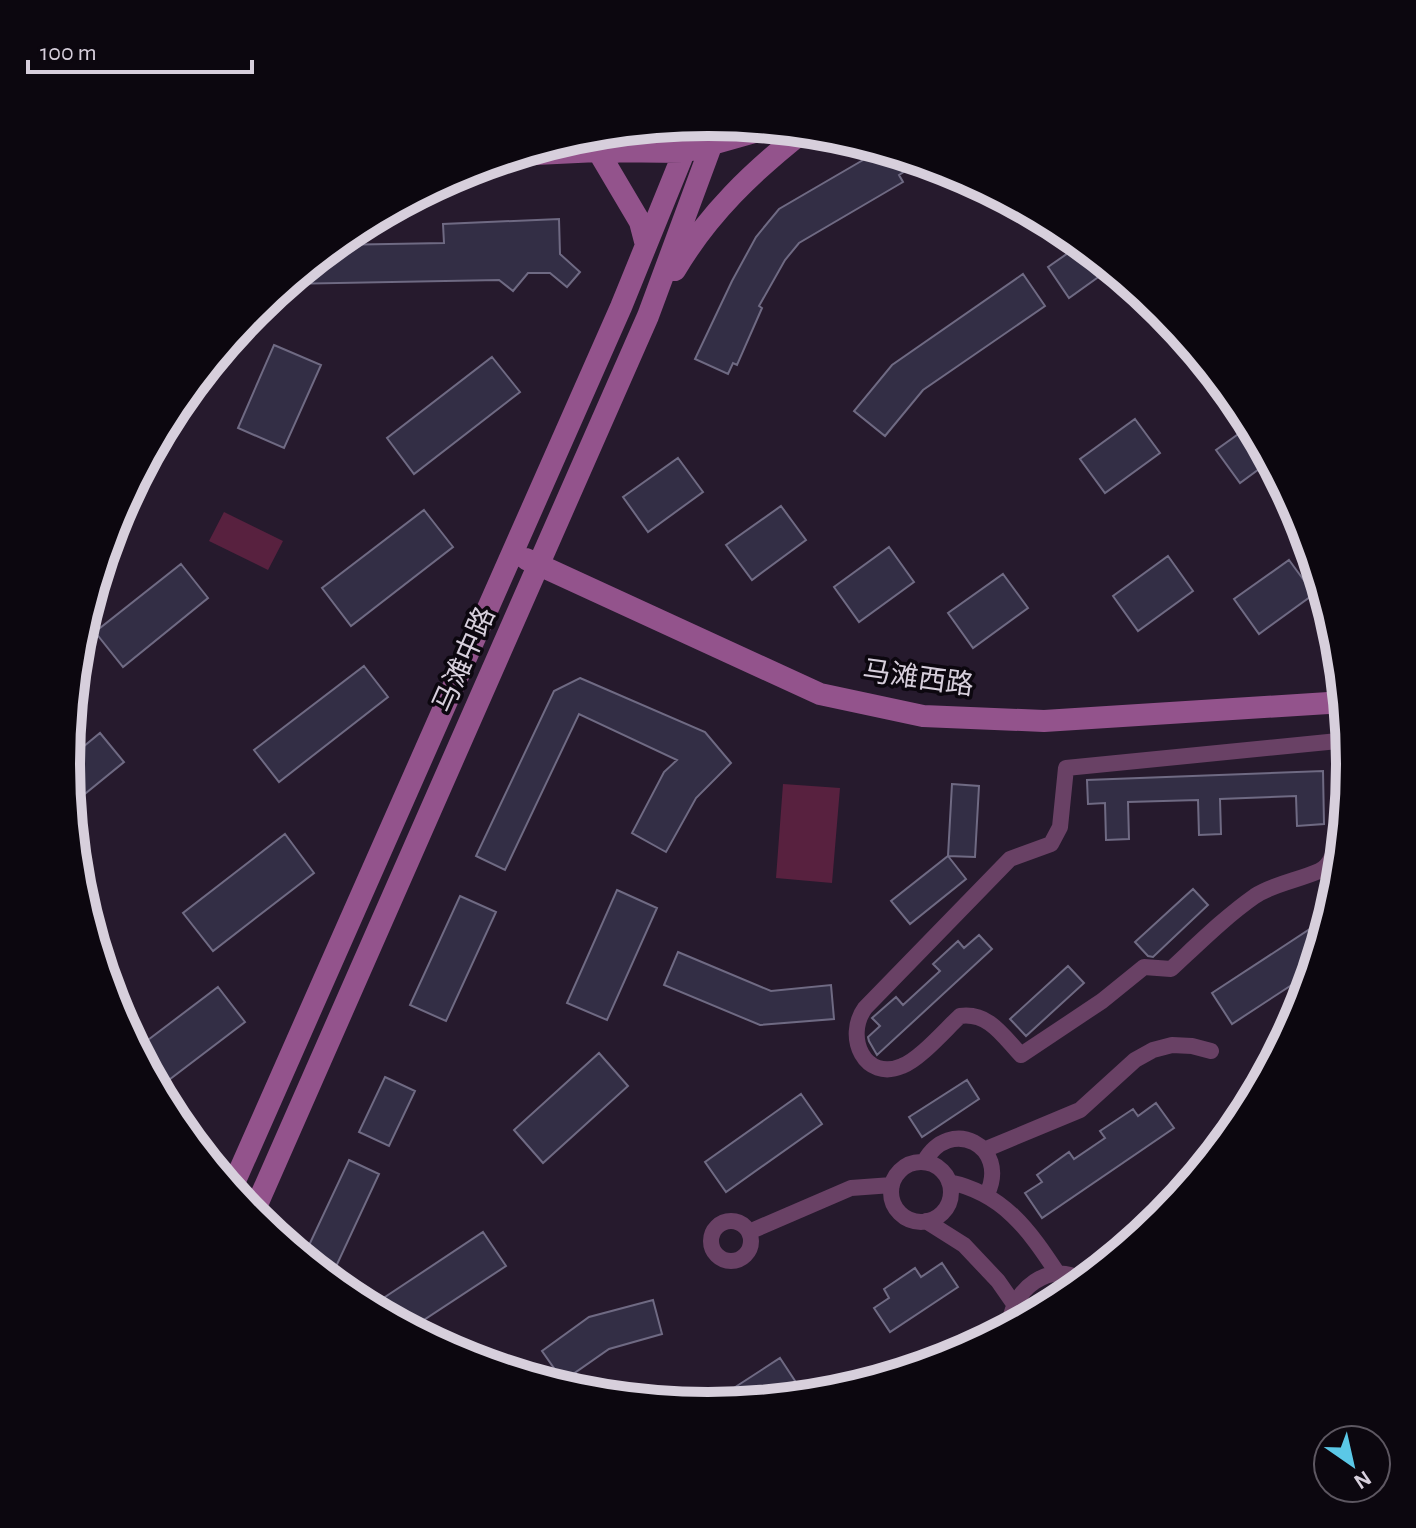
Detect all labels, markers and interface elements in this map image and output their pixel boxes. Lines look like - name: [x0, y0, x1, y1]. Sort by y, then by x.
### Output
- scale bar: [28, 24, 252, 74]
- text: 100 m: [40, 41, 97, 65]
- street label: 马滩中路: [428, 602, 501, 717]
- street label: 马滩西路: [861, 655, 976, 701]
- north arrow: [1312, 1424, 1392, 1504]
- text: N: [1350, 1466, 1375, 1493]

